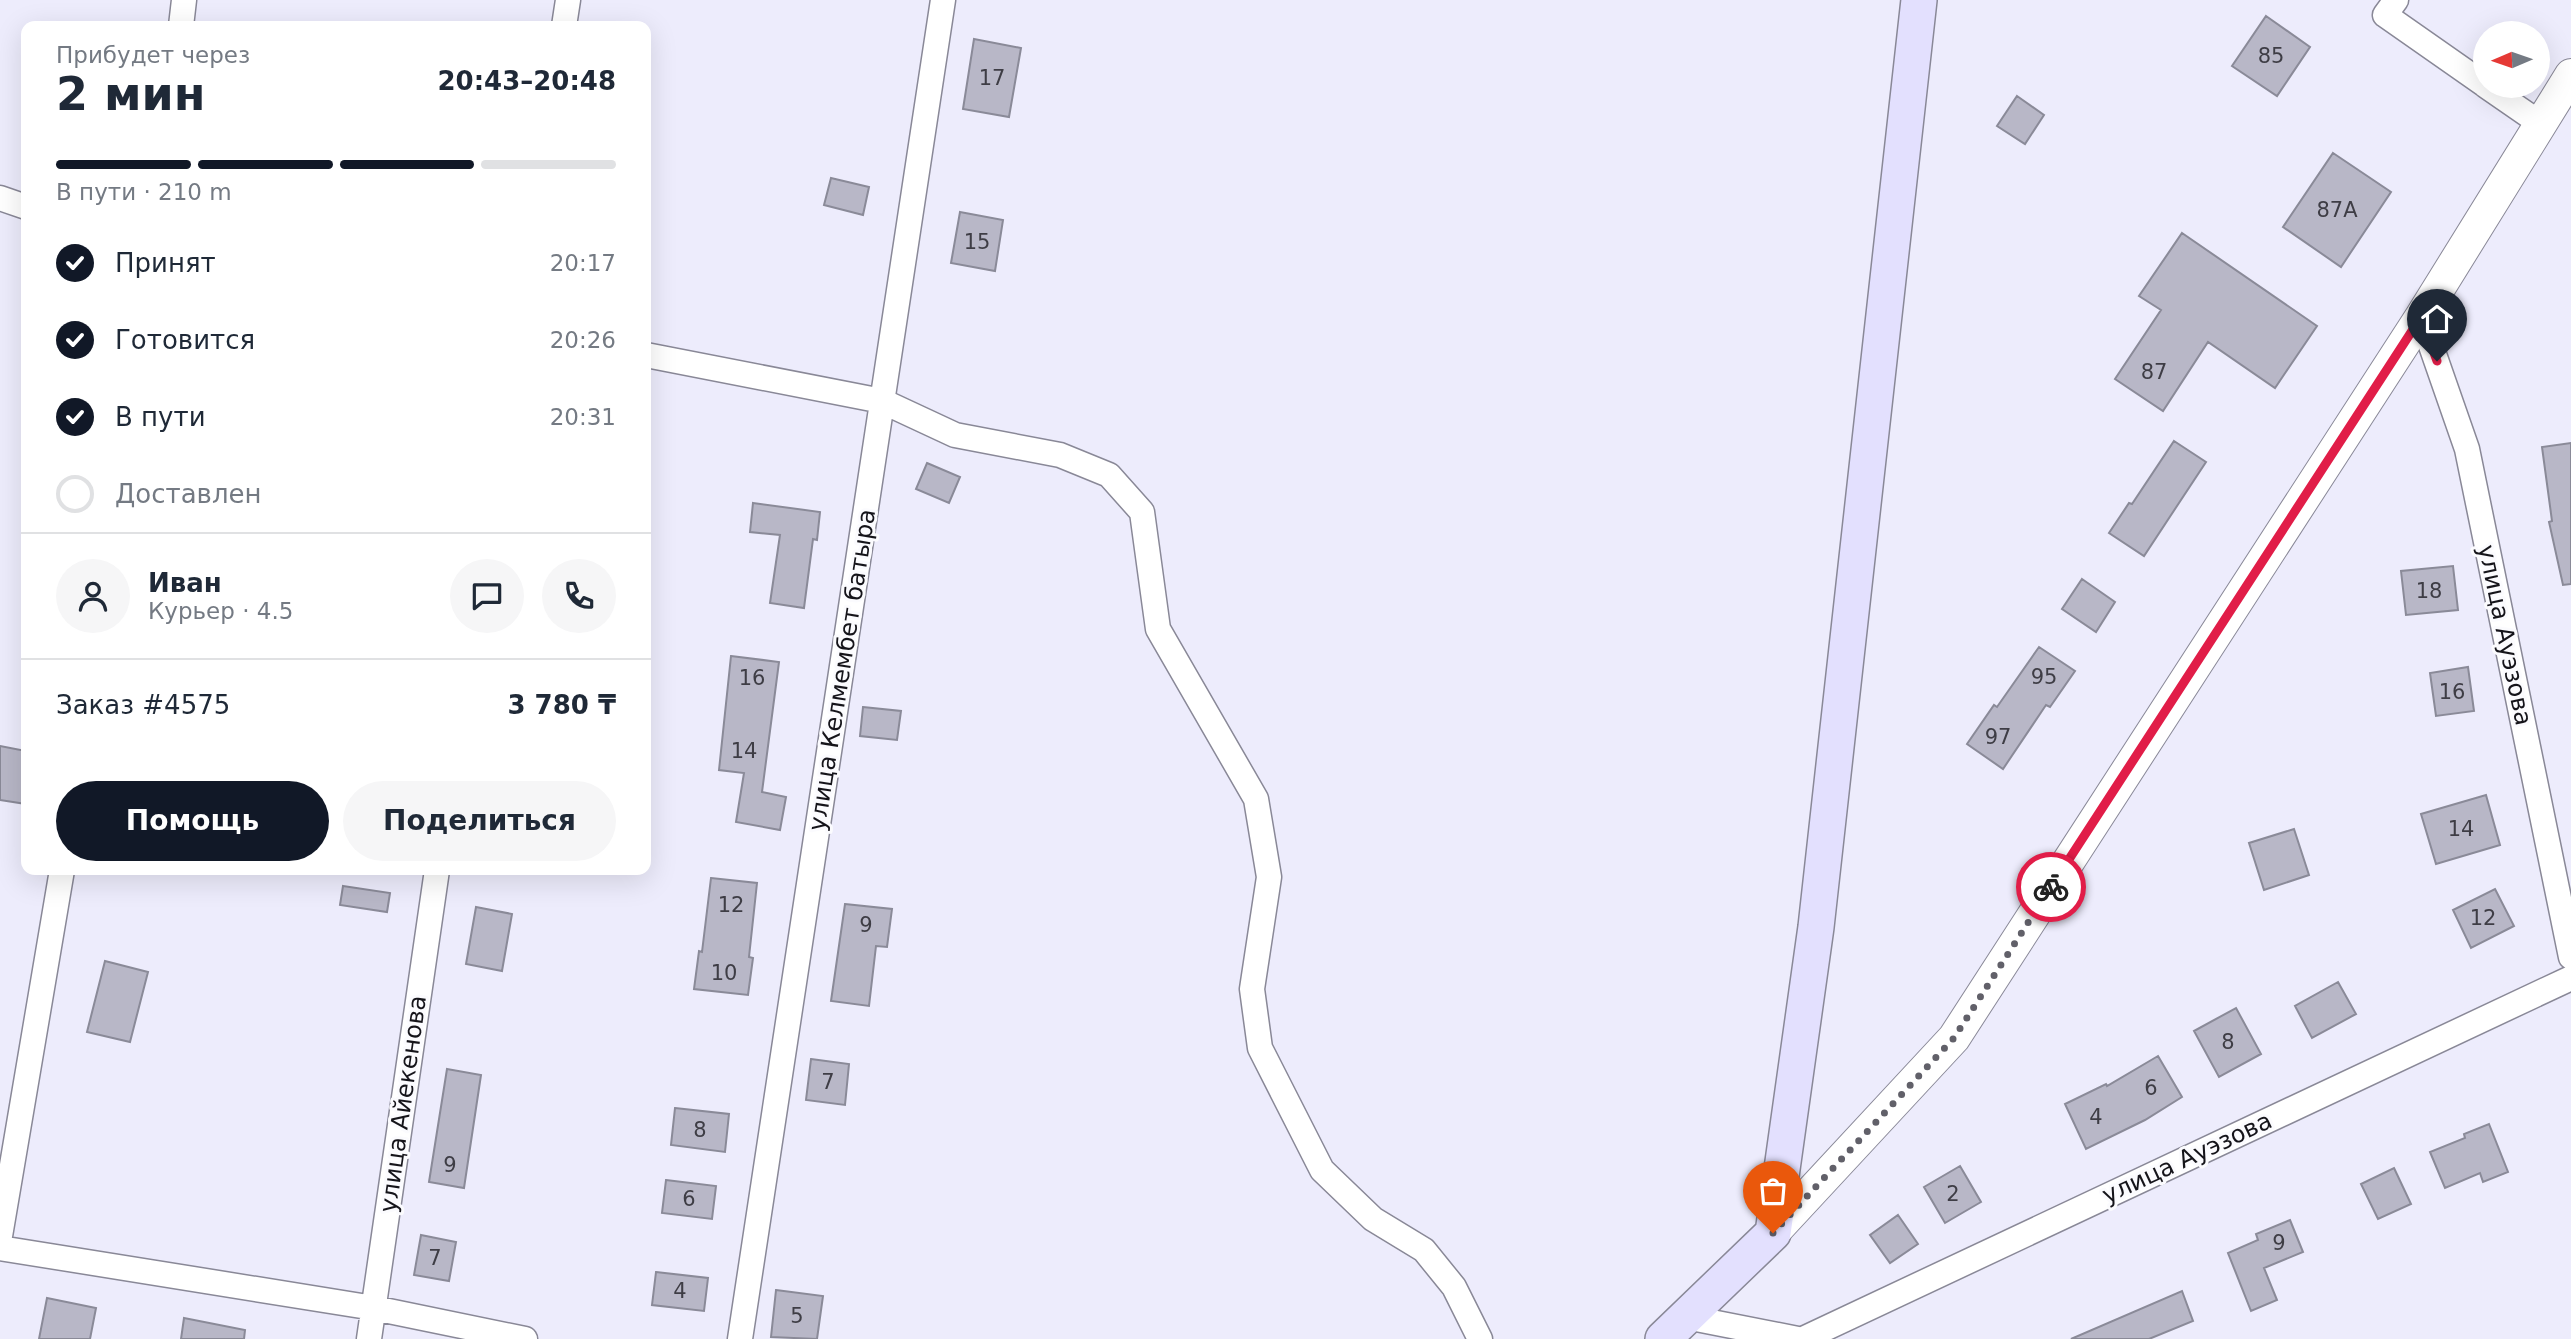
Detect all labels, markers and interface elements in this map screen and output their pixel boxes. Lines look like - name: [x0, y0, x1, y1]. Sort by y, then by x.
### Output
- north arrow: [2473, 21, 2550, 98]
- map controls: [2473, 21, 2550, 98]
- text: Прибудет через: [56, 42, 250, 68]
- house number: 85: [2258, 44, 2284, 68]
- text: 20:43–20:48: [437, 66, 616, 96]
- house number: 17: [979, 66, 1005, 90]
- text: 2 мин: [56, 67, 206, 121]
- text: В пути · 210 m: [56, 179, 232, 205]
- house number: 87А: [2316, 198, 2358, 222]
- house number: 15: [964, 230, 990, 254]
- icon: check: [56, 244, 94, 282]
- text: Принят: [115, 248, 216, 278]
- text: 20:17: [550, 250, 616, 276]
- pin: [2407, 289, 2467, 361]
- icon: home: [2418, 300, 2456, 338]
- icon: check: [56, 321, 94, 359]
- text: Готовится: [115, 325, 255, 355]
- text: 20:26: [550, 327, 616, 353]
- house number: 87: [2141, 360, 2167, 384]
- icon: check: [56, 398, 94, 436]
- text: В пути: [115, 402, 206, 432]
- text: 20:31: [550, 404, 616, 430]
- text: Доставлен: [115, 479, 262, 509]
- street label: улица Келмембет батыра: [803, 507, 881, 833]
- street label: улица Ауэзова: [2472, 542, 2538, 728]
- button: person: [56, 559, 130, 633]
- button: chat: [450, 559, 524, 633]
- button: phone: [542, 559, 616, 633]
- text: Иван: [148, 568, 222, 598]
- house number: 18: [2416, 579, 2442, 603]
- text: Курьер · 4.5: [148, 598, 293, 624]
- house number: 95: [2031, 665, 2057, 689]
- house number: 16: [739, 666, 765, 690]
- house number: 16: [2439, 680, 2465, 704]
- text: Заказ #4575: [56, 690, 230, 720]
- text: 3 780 ₸: [507, 690, 616, 720]
- house number: 97: [1985, 725, 2011, 749]
- house number: 14: [731, 739, 757, 763]
- button: Помощь: [56, 781, 329, 861]
- button: Поделиться: [343, 781, 616, 861]
- house number: 14: [2448, 817, 2474, 841]
- courier: [2016, 852, 2086, 922]
- icon: bike: [2032, 868, 2070, 906]
- house number: 12: [718, 893, 744, 917]
- house number: 12: [2470, 906, 2496, 930]
- house number: 9: [859, 913, 873, 937]
- house number: 10: [711, 961, 737, 985]
- street label: улица Айекенова: [374, 994, 432, 1214]
- house number: 8: [2221, 1030, 2235, 1054]
- house number: 7: [821, 1070, 835, 1094]
- house number: 6: [2144, 1076, 2158, 1100]
- house number: 4: [2089, 1105, 2103, 1129]
- street label: улица Ауэзова: [2098, 1106, 2276, 1210]
- house number: 8: [693, 1118, 707, 1142]
- house number: 9: [443, 1153, 457, 1177]
- pin: [1743, 1161, 1803, 1233]
- icon: bag: [1754, 1172, 1792, 1210]
- house number: 2: [1946, 1182, 1960, 1206]
- house number: 6: [682, 1187, 696, 1211]
- house number: 9: [2272, 1231, 2286, 1255]
- house number: 7: [428, 1246, 442, 1270]
- house number: 4: [673, 1279, 687, 1303]
- house number: 5: [790, 1304, 804, 1328]

